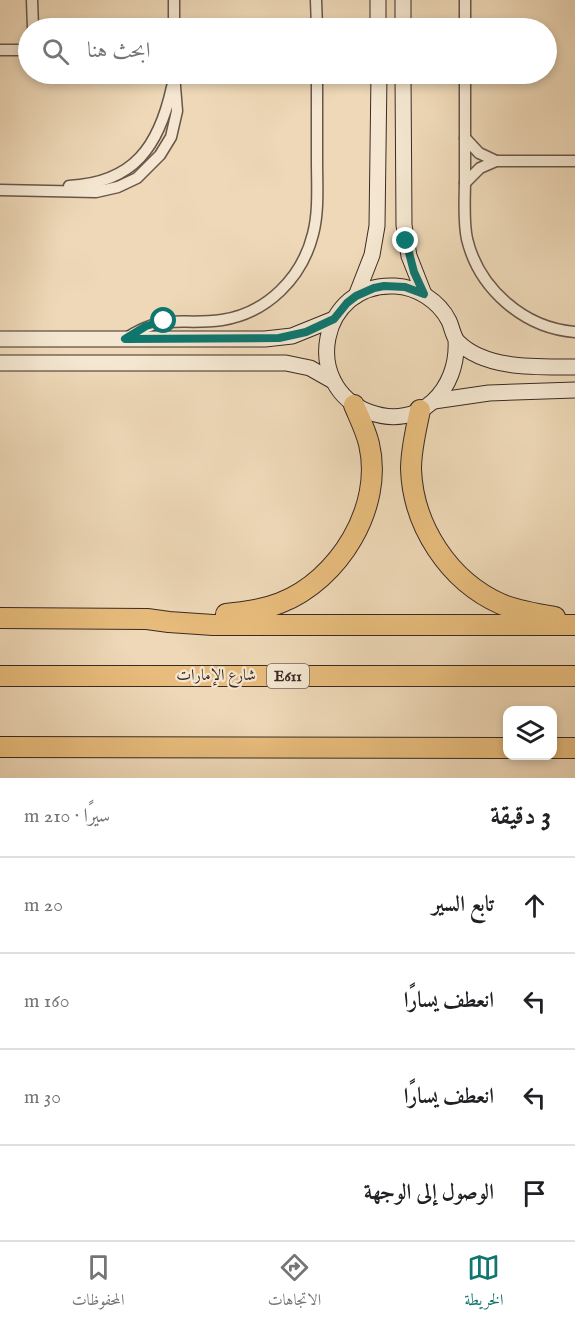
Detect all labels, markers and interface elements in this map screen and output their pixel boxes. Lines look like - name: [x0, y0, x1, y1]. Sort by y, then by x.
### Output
- search box: [18, 18, 557, 84]
- icon: search: [39, 35, 72, 68]
- text: ابحث هنا: [87, 37, 150, 65]
- route end: [392, 227, 418, 253]
- route start: [150, 307, 176, 333]
- road number: E611: [267, 664, 309, 688]
- street label: شارع الإمارات: [176, 666, 256, 688]
- map controls: [503, 706, 557, 760]
- button: layers: [503, 706, 557, 760]
- text: 3 دقيقة: [490, 800, 551, 833]
- text: سيرًا · 210 m: [24, 804, 110, 829]
- icon: ahead: [518, 889, 551, 922]
- text: تابع السير: [432, 891, 494, 919]
- text: 20 m: [24, 893, 63, 918]
- icon: left: [518, 985, 551, 1018]
- text: انعطف يسارًا: [404, 987, 494, 1015]
- text: 160 m: [24, 989, 70, 1014]
- icon: left: [518, 1081, 551, 1114]
- text: انعطف يسارًا: [404, 1083, 494, 1111]
- text: 30 m: [24, 1085, 61, 1110]
- icon: arrive: [518, 1177, 551, 1210]
- text: الوصول إلى الوجهة: [364, 1179, 494, 1207]
- tab: المحفوظات: [72, 1251, 124, 1315]
- tab: الاتجاهات: [268, 1251, 321, 1315]
- tab: الخريطة: [464, 1251, 503, 1315]

